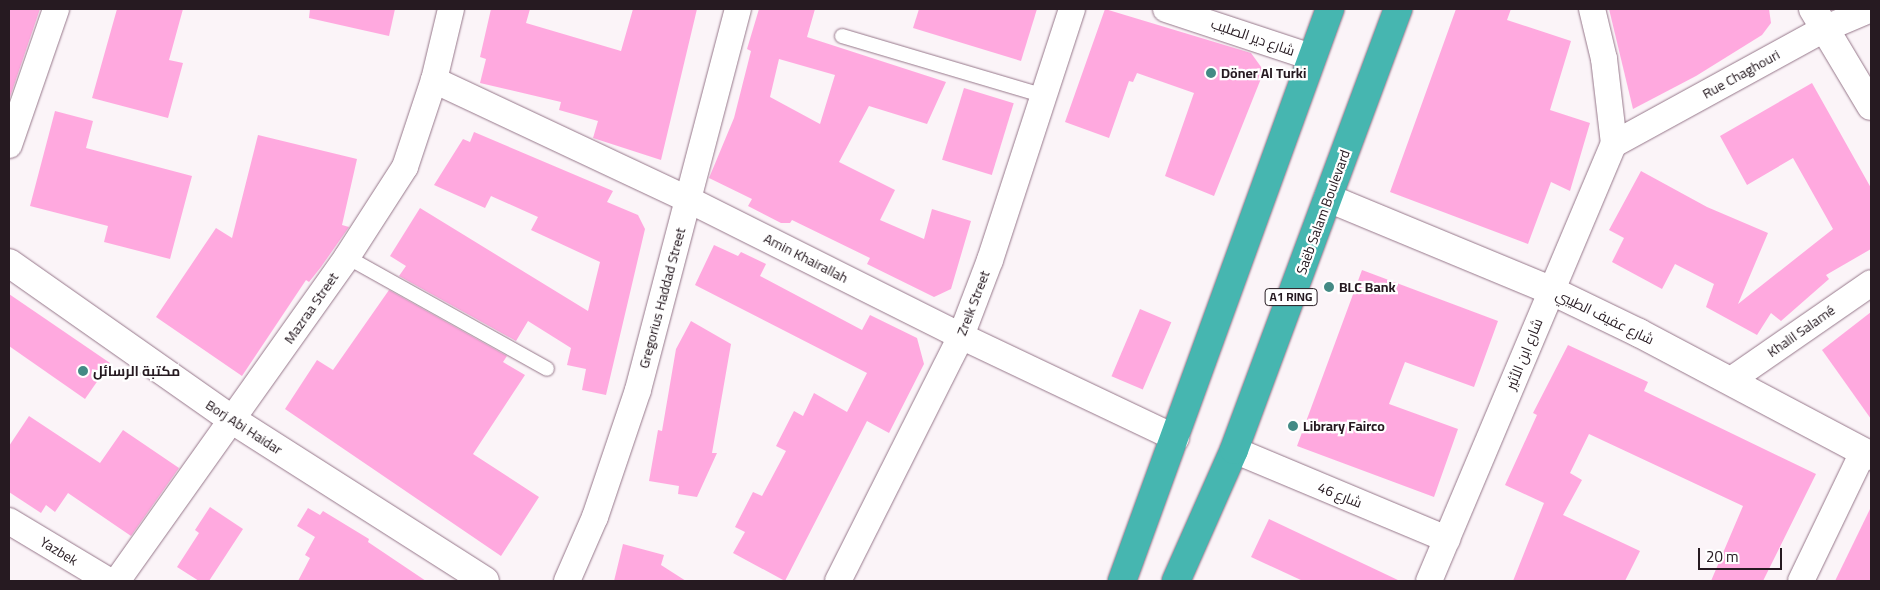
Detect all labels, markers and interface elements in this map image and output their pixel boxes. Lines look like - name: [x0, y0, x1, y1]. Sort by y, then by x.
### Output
- street label: شارع دير الصليب: [1209, 15, 1297, 59]
- street label: Rue Chaghouri: [1699, 46, 1783, 102]
- place label: Döner Al Turki: [1221, 65, 1306, 81]
- marker: Döner Al Turki: [1205, 67, 1217, 79]
- street label: Saëb Salam Boulevard: [1293, 147, 1353, 277]
- street label: Gregorius Haddad Street: [635, 226, 689, 370]
- street label: Amin Khairallah: [761, 230, 851, 286]
- street label: Zreik Street: [953, 268, 993, 338]
- street label: Mazraa Street: [280, 269, 342, 347]
- place label: BLC Bank: [1339, 279, 1396, 295]
- marker: BLC Bank: [1323, 281, 1335, 293]
- street label: شارع عفيف الطيبي: [1553, 286, 1657, 348]
- road number: A1 RING: [1264, 288, 1318, 306]
- street label: Khalil Salamé: [1764, 301, 1838, 361]
- street label: شارع ابن الأثير: [1502, 316, 1546, 392]
- place label: مكتبة الرسائل: [93, 363, 180, 379]
- marker: مكتبة الرسائل: [77, 365, 89, 377]
- street label: Borj Abi Haidar: [203, 396, 285, 458]
- place label: Library Fairco: [1303, 418, 1385, 434]
- marker: Library Fairco: [1287, 420, 1299, 432]
- street label: شارع 46: [1316, 479, 1364, 511]
- street label: Yazbek: [37, 533, 81, 569]
- scale bar: [1700, 538, 1784, 570]
- text: 20 m: [1706, 542, 1739, 571]

